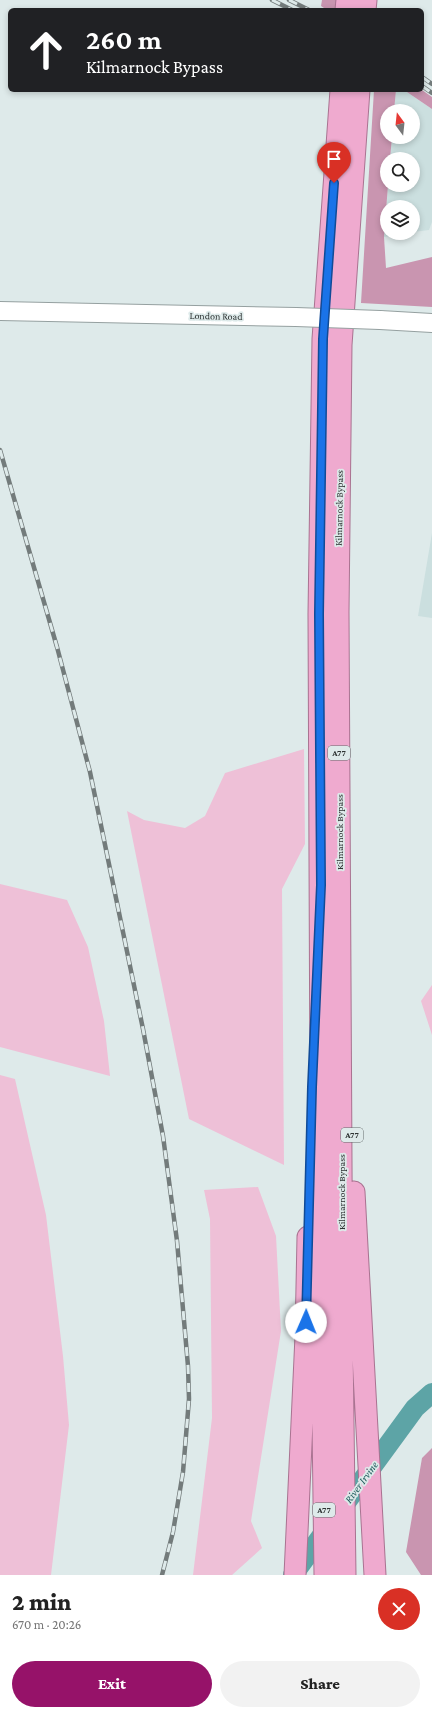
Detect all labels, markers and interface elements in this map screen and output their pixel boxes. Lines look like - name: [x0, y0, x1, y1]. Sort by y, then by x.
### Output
- icon: ahead: [20, 24, 72, 76]
- text: 260 m: [86, 24, 162, 55]
- text: Kilmarnock Bypass: [86, 57, 223, 77]
- north arrow: [380, 104, 420, 144]
- map controls: [380, 104, 420, 240]
- pin: [317, 142, 351, 183]
- icon: arrive: [323, 148, 345, 170]
- button: search: [380, 152, 420, 192]
- button: layers: [380, 200, 420, 240]
- street label: London Road: [189, 310, 243, 322]
- street label: Kilmarnock Bypass: [333, 470, 345, 546]
- road number: A77: [328, 746, 350, 760]
- street label: Kilmarnock Bypass: [334, 794, 345, 870]
- road number: A77: [341, 1128, 363, 1142]
- street label: Kilmarnock Bypass: [336, 1154, 347, 1230]
- position arrow: [285, 1301, 327, 1343]
- water label: River Irvine: [342, 1458, 381, 1505]
- road number: A77: [313, 1503, 335, 1517]
- text: 2 min: [12, 1588, 71, 1615]
- button: close: [378, 1588, 420, 1630]
- text: 670 m · 20:26: [12, 1617, 81, 1632]
- button: Exit: [12, 1661, 212, 1707]
- button: Share: [220, 1661, 420, 1707]

